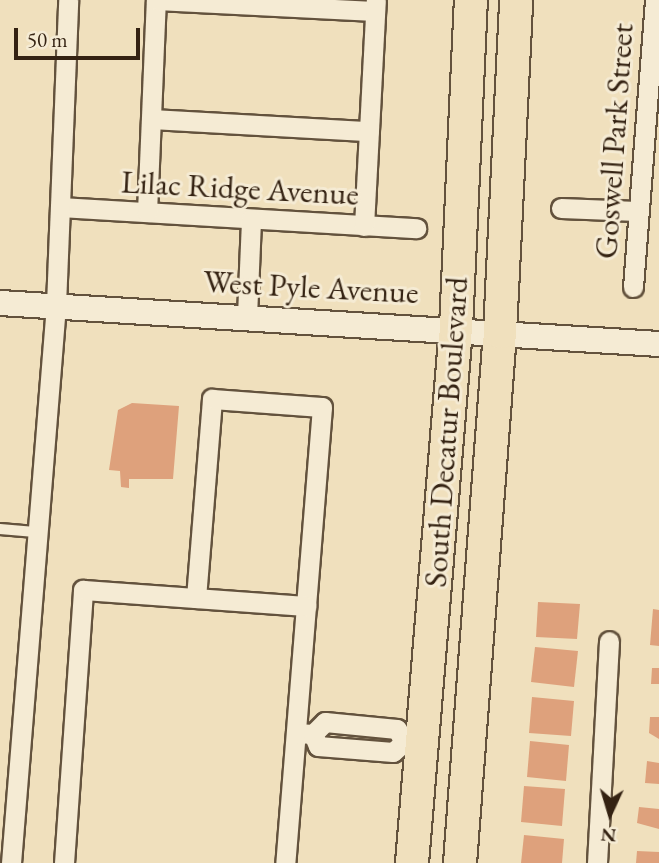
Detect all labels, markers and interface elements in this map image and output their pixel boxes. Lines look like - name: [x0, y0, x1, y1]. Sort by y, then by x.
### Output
- scale bar: [18, 14, 144, 58]
- street label: Goswell Park Street: [587, 22, 641, 260]
- text: 50 m: [27, 26, 68, 53]
- street label: Lilac Ridge Avenue: [120, 163, 360, 213]
- street label: West Pyle Avenue: [202, 262, 420, 312]
- street label: South Decatur Boulevard: [416, 276, 476, 588]
- north arrow: [575, 779, 645, 849]
- text: N: [600, 822, 617, 848]

